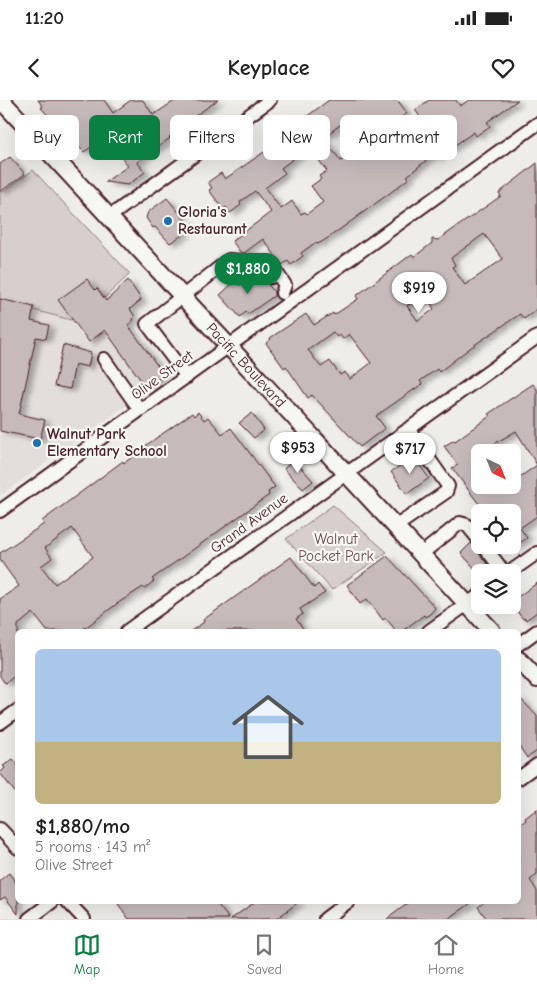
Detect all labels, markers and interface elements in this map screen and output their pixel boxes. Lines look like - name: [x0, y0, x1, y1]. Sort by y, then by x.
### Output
- text: 11:20: [25, 7, 64, 29]
- icon: back: [20, 54, 48, 82]
- icon: heart: [489, 54, 517, 82]
- text: Keyplace: [227, 55, 310, 81]
- chip: Buy: [15, 115, 79, 160]
- chip: Rent: [89, 115, 160, 160]
- chip: Filters: [170, 115, 253, 160]
- chip: New: [263, 115, 330, 160]
- chip: Apartment: [340, 115, 457, 160]
- place label: Gloria's Restaurant: [178, 203, 248, 238]
- marker: Gloria's Restaurant: [162, 215, 174, 227]
- pin: $1,880: [207, 252, 289, 295]
- text: $1,880: [226, 260, 270, 278]
- pin: $919: [389, 272, 449, 314]
- text: $919: [403, 279, 435, 297]
- street label: Pacific Boulevard: [202, 319, 290, 411]
- street label: Olive Street: [127, 346, 197, 404]
- place label: Walnut Park Elementary School: [47, 425, 167, 460]
- pin: $953: [268, 432, 328, 474]
- pin: $717: [380, 432, 440, 475]
- marker: Walnut Park Elementary School: [31, 437, 43, 449]
- text: $953: [281, 439, 315, 457]
- text: $717: [395, 440, 425, 458]
- north arrow: [471, 444, 521, 494]
- map controls: [471, 444, 521, 614]
- street label: Grand Avenue: [207, 489, 292, 557]
- button: locate: [471, 504, 521, 554]
- park label: Walnut Pocket Park: [298, 530, 374, 565]
- button: layers: [471, 564, 521, 614]
- icon: home: [223, 682, 313, 772]
- text: $1,880/mo: [35, 814, 130, 838]
- text: 5 rooms · 143 m²: [35, 838, 150, 856]
- text: Olive Street: [35, 856, 112, 874]
- tab: Map: [73, 931, 101, 978]
- tab: Saved: [247, 931, 282, 978]
- tab: Home: [428, 931, 464, 978]

